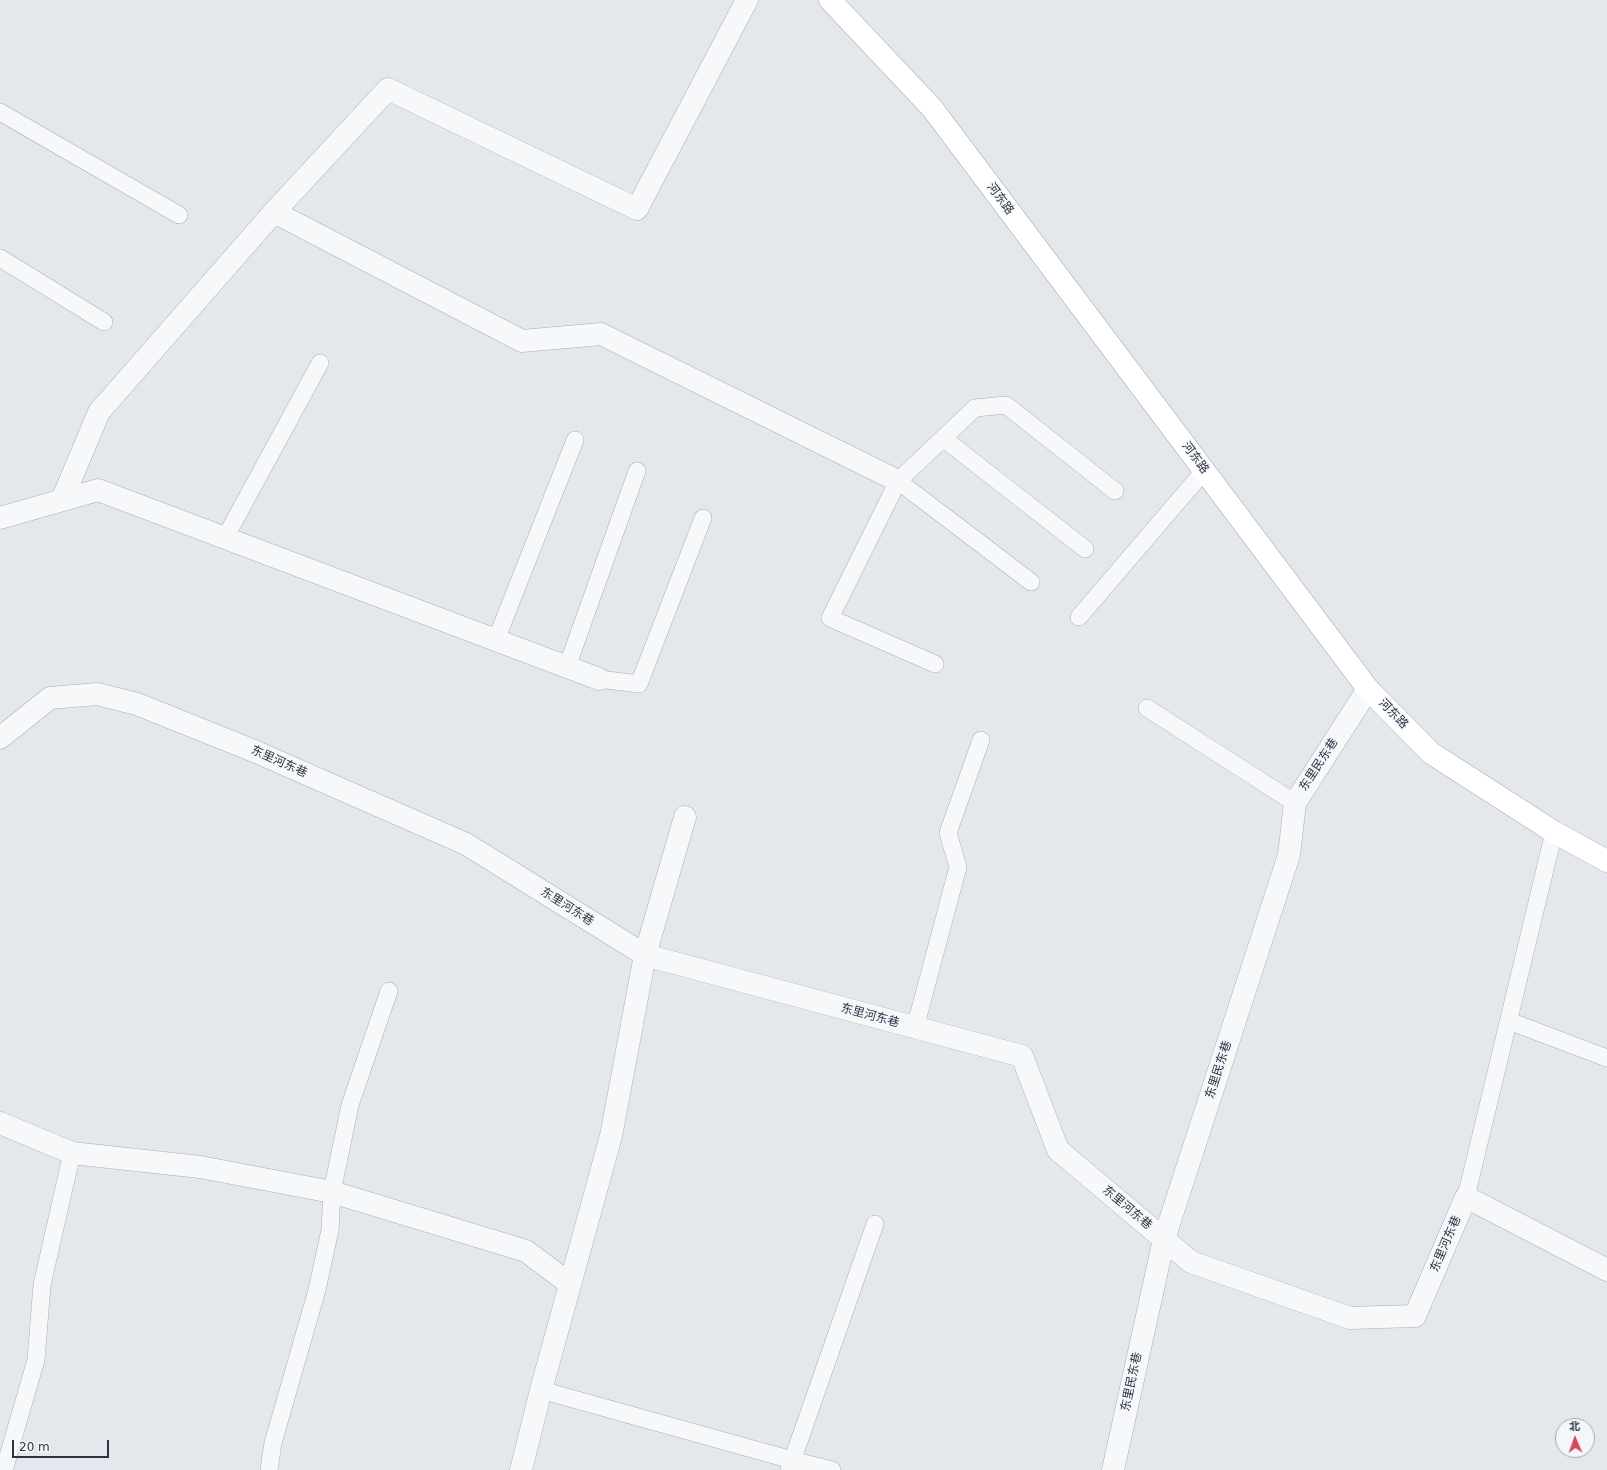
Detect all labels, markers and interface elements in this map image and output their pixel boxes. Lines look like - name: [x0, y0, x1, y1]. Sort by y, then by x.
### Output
- street label: 河东路: [983, 180, 1017, 218]
- street label: 河东路: [1178, 439, 1212, 477]
- street label: 河东路: [1375, 696, 1411, 732]
- street label: 东里民东巷: [1297, 736, 1341, 794]
- street label: 东里河东巷: [249, 743, 309, 781]
- street label: 东里河东巷: [538, 885, 596, 929]
- street label: 东里河东巷: [839, 1001, 901, 1031]
- street label: 东里民东巷: [1203, 1039, 1235, 1101]
- street label: 东里河东巷: [1099, 1183, 1155, 1233]
- street label: 东里河东巷: [1428, 1214, 1464, 1274]
- street label: 东里民东巷: [1119, 1351, 1145, 1413]
- north arrow: [1555, 1418, 1595, 1458]
- text: 北: [1569, 1420, 1580, 1433]
- scale bar: [14, 1432, 111, 1458]
- text: 20 m: [19, 1440, 50, 1454]

